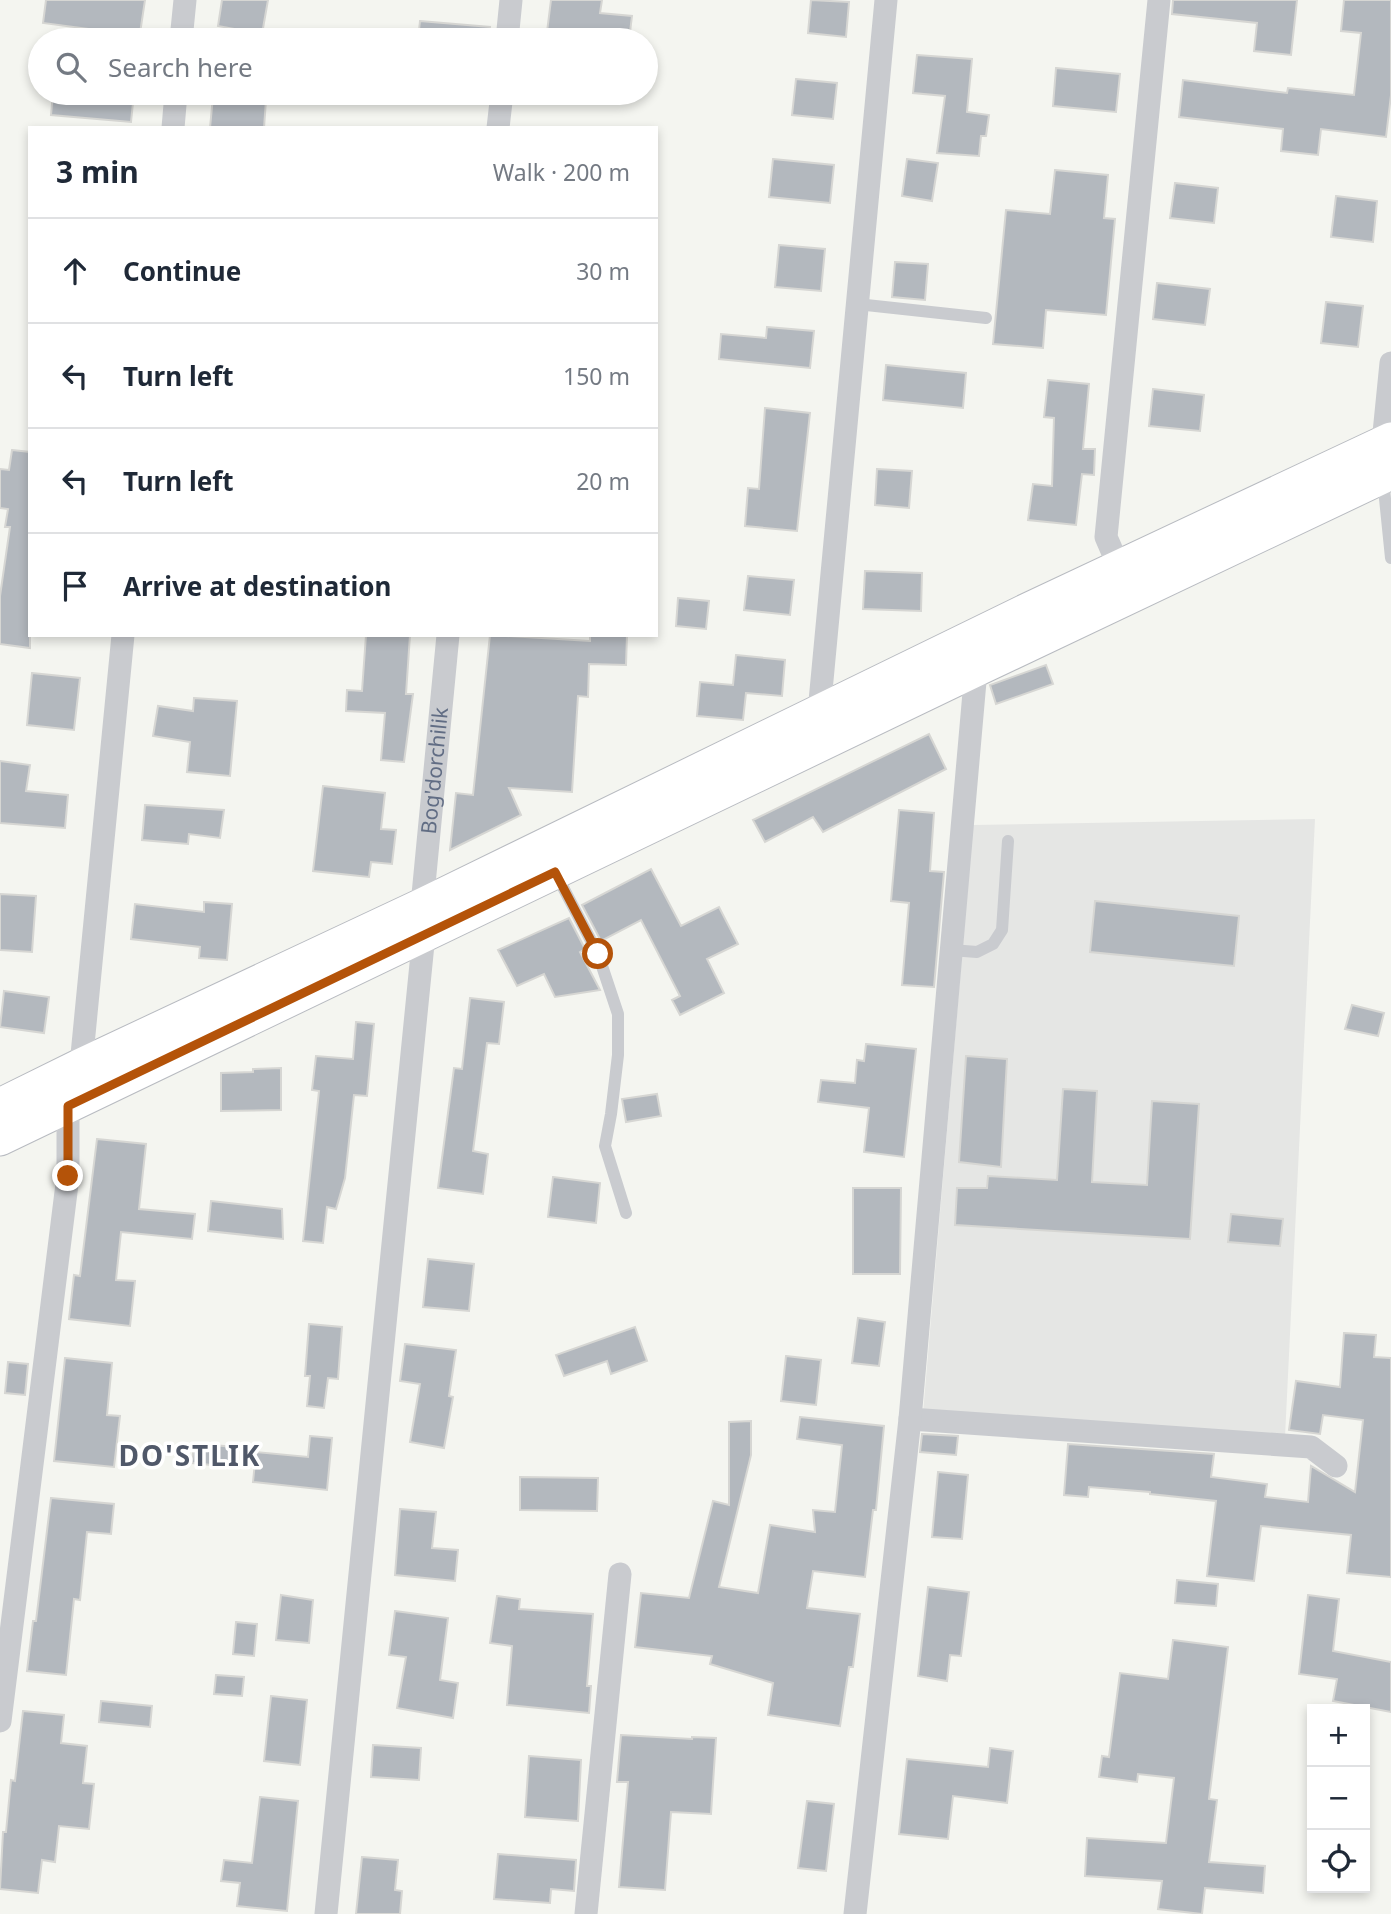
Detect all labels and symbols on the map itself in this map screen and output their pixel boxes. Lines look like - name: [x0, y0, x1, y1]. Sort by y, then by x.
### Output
- street label: Bog'dorchilik: [414, 705, 454, 835]
- route start: [582, 938, 613, 969]
- route end: [52, 1160, 83, 1191]
- district label: DO'STLIK: [119, 1436, 261, 1474]

